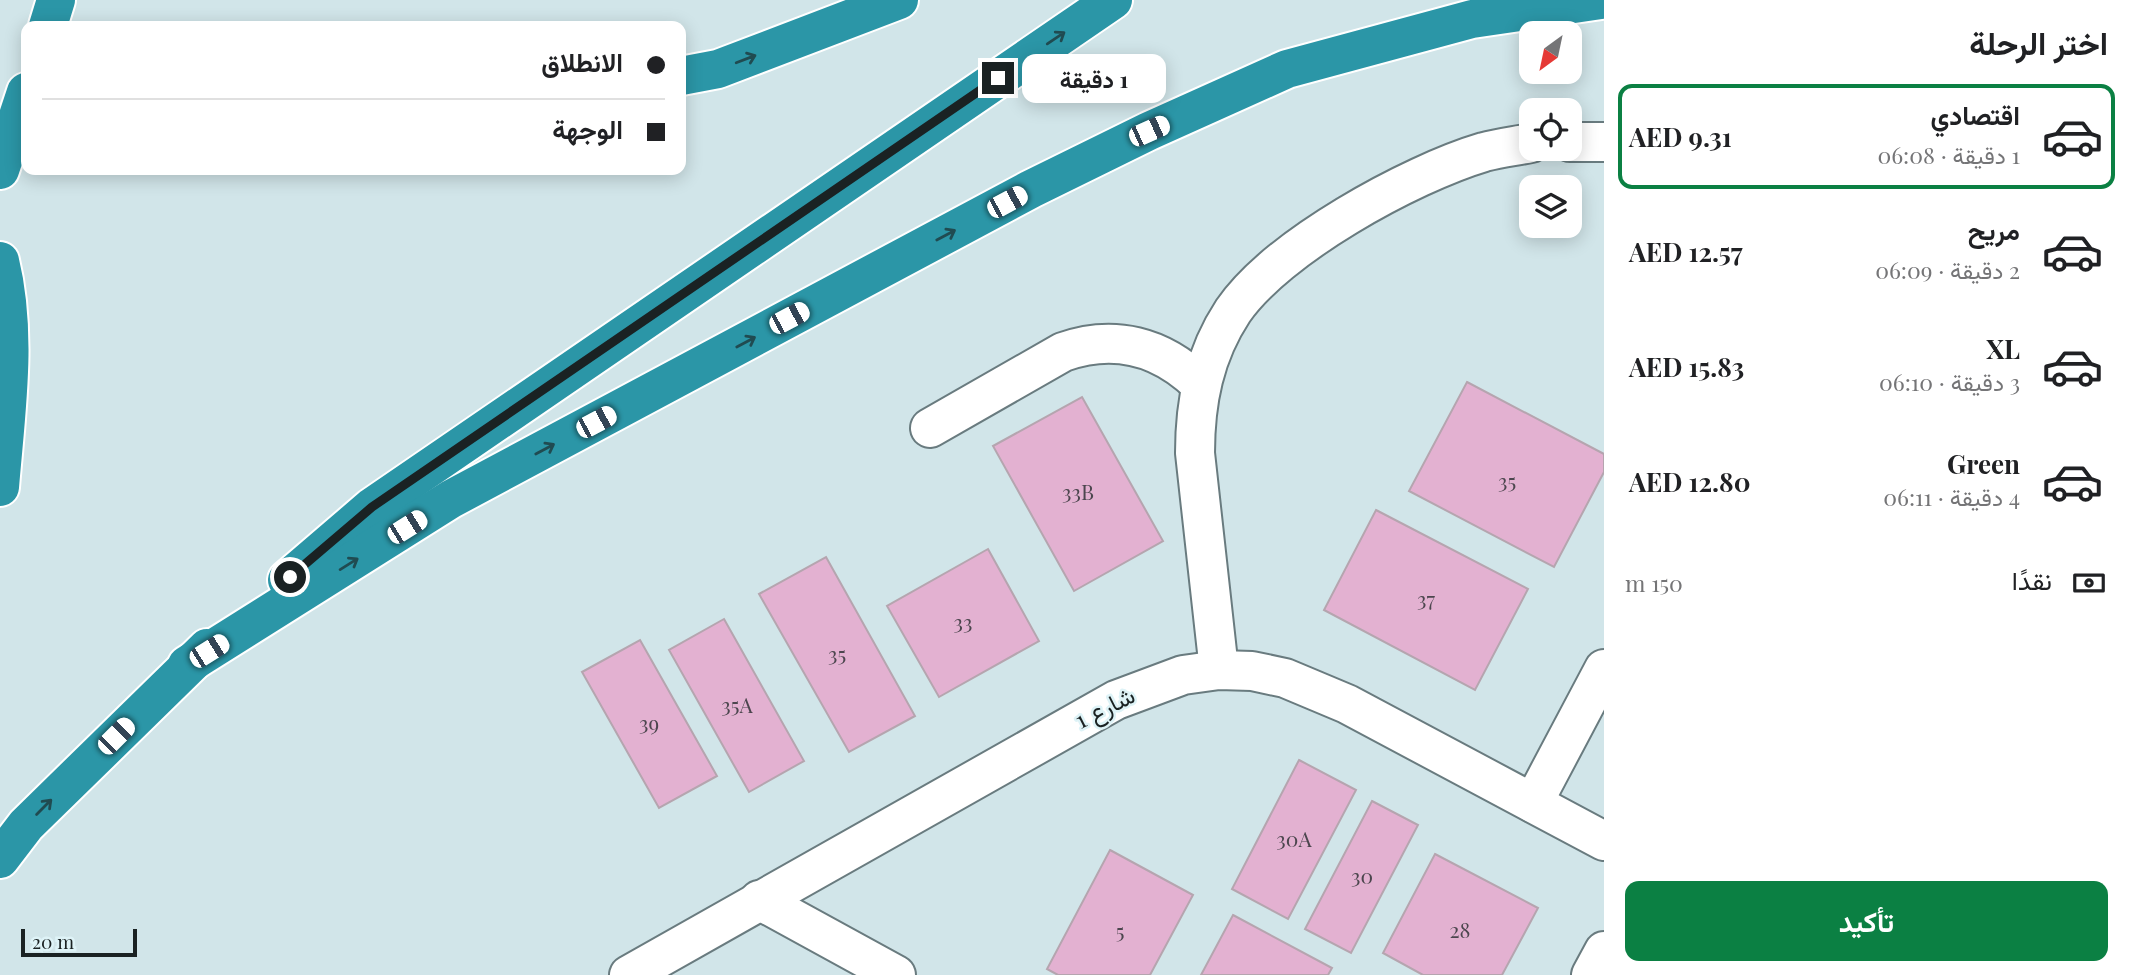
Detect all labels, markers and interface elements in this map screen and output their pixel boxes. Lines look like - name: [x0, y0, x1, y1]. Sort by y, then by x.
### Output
- text: اختر الرحلة: [1969, 20, 2108, 63]
- north arrow: [1519, 21, 1582, 84]
- map controls: [1519, 21, 1582, 238]
- one-way arrow: [1046, 31, 1066, 45]
- text: الانطلاق: [541, 44, 623, 79]
- one-way arrow: [735, 51, 757, 64]
- callout: 1 دقيقة: [1023, 54, 1166, 102]
- route end: [982, 62, 1014, 94]
- text: 1 دقيقة: [1060, 63, 1128, 94]
- text: اقتصادي: [1931, 97, 2020, 132]
- button: locate: [1519, 98, 1582, 161]
- icon: car: [2041, 105, 2104, 168]
- text: الوجهة: [552, 111, 623, 146]
- car: [1126, 113, 1173, 149]
- text: AED 9.31: [1629, 119, 1732, 154]
- text: 1 دقيقة · 06:08: [1877, 139, 2020, 170]
- button: layers: [1519, 175, 1582, 238]
- car: [984, 183, 1031, 221]
- text: مريح: [1968, 212, 2020, 247]
- icon: car: [2041, 220, 2104, 283]
- one-way arrow: [936, 227, 956, 241]
- text: AED 12.57: [1629, 234, 1743, 269]
- text: 2 دقيقة · 06:09: [1875, 254, 2020, 285]
- car: [766, 299, 813, 337]
- text: XL: [1986, 331, 2020, 366]
- one-way arrow: [735, 335, 756, 348]
- icon: car: [2041, 335, 2104, 398]
- text: AED 15.83: [1629, 349, 1744, 384]
- text: 3 دقيقة · 06:10: [1879, 366, 2020, 397]
- car: [573, 403, 620, 441]
- one-way arrow: [534, 442, 555, 455]
- text: Green: [1947, 446, 2020, 481]
- icon: car: [2041, 450, 2104, 513]
- text: AED 12.80: [1629, 464, 1750, 499]
- house number: 35: [1498, 466, 1516, 494]
- house number: 33B: [1062, 477, 1094, 505]
- text: 4 دقيقة · 06:11: [1883, 481, 2020, 512]
- car: [384, 507, 431, 547]
- one-way arrow: [338, 556, 358, 570]
- route start: [274, 561, 306, 593]
- text: نقدًا: [2012, 562, 2052, 597]
- icon: cash: [2070, 564, 2108, 602]
- text: 150 m: [1625, 567, 1683, 598]
- house number: 37: [1417, 584, 1435, 612]
- house number: 33: [954, 607, 972, 635]
- car: [186, 631, 233, 671]
- house number: 35: [828, 639, 846, 667]
- street label: شارع 1: [1069, 678, 1140, 737]
- house number: 35A: [721, 690, 753, 718]
- house number: 39: [639, 708, 659, 736]
- car: [94, 714, 139, 758]
- one-way arrow: [36, 799, 53, 816]
- house number: 30A: [1276, 824, 1312, 852]
- house number: 30: [1351, 861, 1373, 889]
- button: تأكيد: [1625, 881, 2108, 961]
- house number: 28: [1450, 915, 1470, 943]
- house number: 5: [1116, 916, 1124, 944]
- scale bar: [21, 926, 136, 958]
- text: 20 m: [32, 928, 74, 954]

